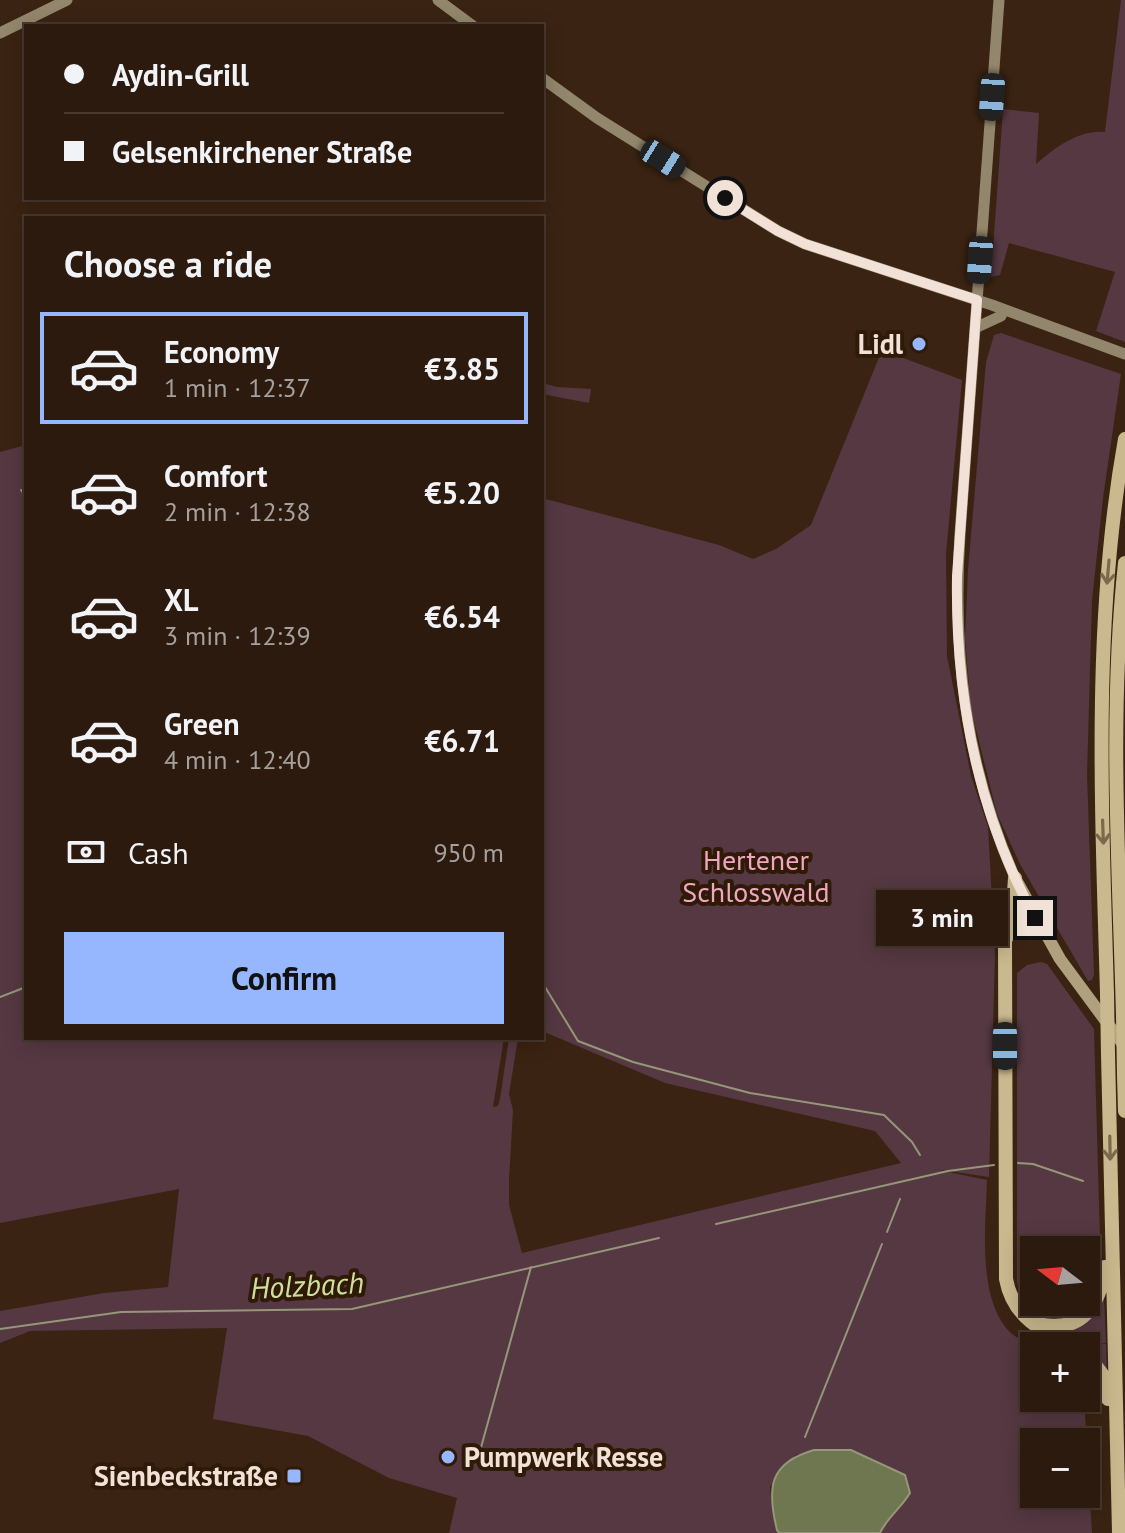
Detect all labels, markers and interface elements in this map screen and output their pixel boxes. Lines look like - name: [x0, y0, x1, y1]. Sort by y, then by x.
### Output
- text: Aydin-Grill: [112, 55, 249, 94]
- car: [978, 72, 1006, 122]
- text: Gelsenkirchener Straße: [112, 132, 412, 171]
- car: [636, 136, 690, 182]
- route start: [707, 180, 743, 216]
- car: [966, 235, 994, 285]
- text: Choose a ride: [64, 240, 272, 287]
- place label: Lidl: [858, 325, 904, 362]
- icon: car: [68, 332, 140, 404]
- text: Economy: [164, 332, 279, 371]
- marker: Lidl: [910, 335, 928, 353]
- text: €3.85: [425, 349, 500, 388]
- text: 1 min · 12:37: [164, 371, 311, 404]
- icon: car: [68, 456, 140, 528]
- text: Comfort: [164, 456, 267, 495]
- text: €5.20: [425, 473, 500, 512]
- text: 2 min · 12:38: [164, 495, 311, 528]
- one-way arrow: [1100, 558, 1115, 585]
- icon: car: [68, 580, 140, 652]
- text: XL: [164, 580, 198, 619]
- text: €6.54: [425, 597, 500, 636]
- text: 3 min · 12:39: [164, 619, 311, 652]
- icon: car: [68, 704, 140, 776]
- text: Green: [164, 704, 239, 743]
- text: €6.71: [425, 721, 500, 760]
- text: 4 min · 12:40: [164, 743, 311, 776]
- one-way arrow: [1095, 818, 1110, 845]
- icon: cash: [64, 830, 108, 874]
- text: Cash: [128, 833, 189, 872]
- text: 950 m: [433, 836, 504, 869]
- park label: Hertener Schlosswald: [682, 841, 830, 910]
- callout: 3 min: [875, 890, 1007, 946]
- route end: [1017, 900, 1053, 936]
- text: 3 min: [910, 901, 974, 934]
- button: Confirm: [64, 932, 504, 1024]
- car: [993, 1022, 1017, 1070]
- one-way arrow: [1102, 1134, 1117, 1161]
- north arrow: [1020, 1236, 1100, 1316]
- map controls: [1020, 1236, 1100, 1508]
- water label: Holzbach: [249, 1262, 365, 1307]
- button: +: [1020, 1332, 1100, 1412]
- button: −: [1020, 1428, 1100, 1508]
- place label: Pumpwerk Resse: [464, 1438, 663, 1475]
- marker: Pumpwerk Resse: [439, 1448, 457, 1466]
- place label: Sienbeckstraße: [94, 1457, 278, 1494]
- marker: Sienbeckstraße: [285, 1467, 303, 1485]

